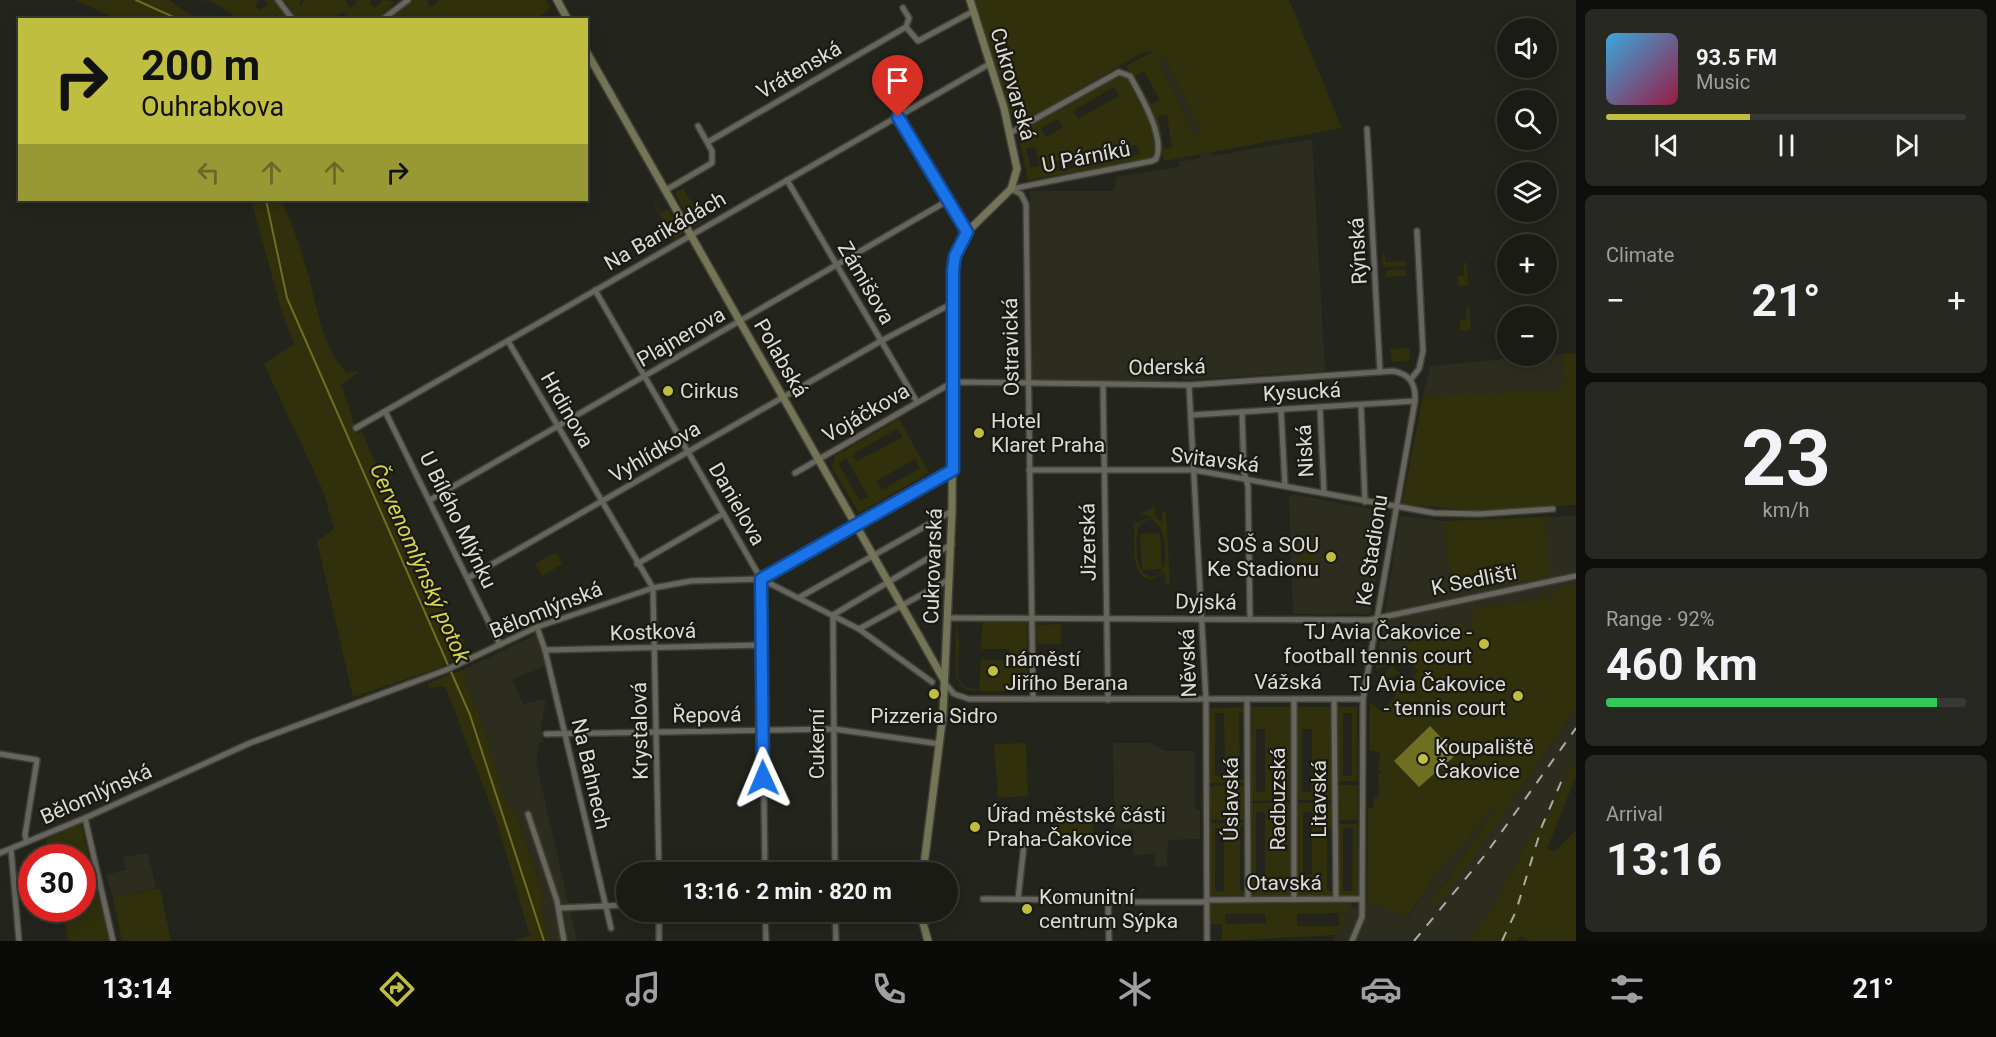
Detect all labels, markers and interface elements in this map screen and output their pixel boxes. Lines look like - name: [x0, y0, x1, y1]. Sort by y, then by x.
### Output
- map controls: [1497, 18, 1557, 366]
- button: sound: [1497, 18, 1557, 78]
- street label: Cukrovarská: [985, 25, 1041, 143]
- street label: Vrátenská: [752, 36, 846, 104]
- text: 200 m: [141, 41, 260, 90]
- icon: right: [42, 42, 120, 120]
- text: 93.5 FM: [1696, 45, 1777, 70]
- pin: [872, 55, 923, 117]
- icon: arrive: [881, 64, 914, 97]
- text: Music: [1696, 70, 1750, 94]
- button: search: [1497, 90, 1557, 150]
- text: Ouhrabkova: [141, 91, 284, 123]
- icon: previous: [1650, 129, 1683, 162]
- icon: pause: [1770, 129, 1803, 162]
- icon: next: [1890, 129, 1923, 162]
- street label: U Párníků: [1040, 137, 1132, 177]
- icon: left: [192, 156, 225, 189]
- icon: ahead: [255, 156, 288, 189]
- icon: ahead: [318, 156, 351, 189]
- icon: right: [381, 156, 414, 189]
- button: layers: [1497, 162, 1557, 222]
- street label: Na Barikádách: [600, 187, 730, 275]
- street label: Rýnská: [1344, 217, 1372, 285]
- button: +: [1497, 234, 1557, 294]
- street label: Zámišova: [833, 237, 899, 329]
- text: Climate: [1606, 243, 1674, 267]
- text: 21°: [1751, 274, 1821, 327]
- text: −: [1606, 281, 1625, 320]
- text: +: [1947, 281, 1966, 320]
- street label: Ostravická: [998, 298, 1024, 396]
- street label: Plajnerova: [633, 302, 729, 372]
- button: −: [1497, 306, 1557, 366]
- street label: Polabská: [749, 315, 813, 401]
- street label: Oderská: [1128, 354, 1206, 380]
- street label: Hrdinova: [536, 368, 598, 452]
- street label: Kysucká: [1262, 378, 1342, 406]
- place label: Cirkus: [680, 379, 739, 403]
- street label: Vojáčkova: [818, 379, 914, 447]
- marker: Cirkus: [661, 384, 675, 398]
- place label: Hotel Klaret Praha: [991, 409, 1105, 457]
- text: 23: [1741, 413, 1831, 504]
- street label: Vyhlídkova: [605, 416, 705, 488]
- street label: Niská: [1292, 424, 1318, 478]
- marker: Hotel Klaret Praha: [972, 426, 986, 440]
- street label: Svitavská: [1169, 443, 1261, 477]
- street label: U Bílého Mlýnku: [414, 448, 502, 592]
- street label: Danielova: [704, 458, 770, 550]
- water label: Červenomlýnský potok: [365, 459, 477, 667]
- street label: Ke Stadionu: [1351, 493, 1393, 607]
- text: km/h: [1763, 498, 1809, 522]
- street label: Jizerská: [1075, 503, 1101, 581]
- street label: Cukrovarská: [919, 508, 947, 624]
- place label: SOŠ a SOU Ke Stadionu: [1207, 533, 1319, 581]
- marker: SOŠ a SOU Ke Stadionu: [1324, 550, 1338, 564]
- street label: K Sedlišti: [1429, 560, 1519, 600]
- street label: Bělomlýnská: [486, 577, 606, 643]
- street label: Dyjská: [1175, 589, 1237, 615]
- text: Range · 92%: [1606, 607, 1714, 631]
- street label: Kostková: [609, 618, 697, 646]
- place label: TJ Avia Čakovice - football tennis court: [1284, 620, 1472, 668]
- street label: Něvská: [1175, 628, 1201, 698]
- marker: TJ Avia Čakovice - football tennis court: [1477, 637, 1491, 651]
- text: 460 km: [1606, 638, 1758, 691]
- place label: náměstí Jiřího Berana: [1005, 647, 1128, 695]
- marker: náměstí Jiřího Berana: [986, 664, 1000, 678]
- street label: Vážská: [1254, 670, 1322, 694]
- place label: TJ Avia Čakovice - tennis court: [1349, 672, 1506, 720]
- street label: Krystalová: [627, 682, 653, 780]
- marker: Pizzeria Sidro: [927, 687, 941, 701]
- marker: TJ Avia Čakovice - tennis court: [1511, 689, 1525, 703]
- street label: Řepová: [672, 702, 742, 728]
- place label: Pizzeria Sidro: [870, 704, 998, 728]
- street label: Cukerní: [805, 708, 829, 779]
- street label: Na Bahnech: [567, 716, 615, 832]
- place label: Koupaliště Čakovice: [1435, 735, 1534, 783]
- position arrow: [731, 746, 795, 810]
- street label: Radbuzská: [1266, 748, 1290, 850]
- marker: Koupaliště Čakovice: [1416, 752, 1430, 766]
- street label: Úslavská: [1219, 757, 1243, 841]
- street label: Bělomlýnská: [37, 759, 155, 829]
- street label: Litavská: [1307, 760, 1331, 838]
- text: Arrival: [1606, 802, 1663, 826]
- place label: Úřad městské části Praha-Čakovice: [987, 803, 1166, 851]
- marker: Úřad městské části Praha-Čakovice: [968, 820, 982, 834]
- text: 13:16: [1606, 833, 1722, 886]
- speed limit sign: 30: [18, 844, 96, 922]
- street label: Otavská: [1246, 871, 1322, 895]
- text: 13:16 · 2 min · 820 m: [682, 879, 892, 904]
- place label: Komunitní centrum Sýpka: [1039, 885, 1178, 933]
- marker: Komunitní centrum Sýpka: [1020, 902, 1034, 916]
- icon: directions: [376, 968, 418, 1010]
- icon: music: [622, 968, 664, 1010]
- icon: phone: [868, 968, 910, 1010]
- icon: climate: [1114, 968, 1156, 1010]
- icon: car: [1360, 968, 1402, 1010]
- icon: filters: [1606, 968, 1648, 1010]
- text: 13:14: [102, 973, 172, 1005]
- text: 21°: [1852, 973, 1894, 1005]

